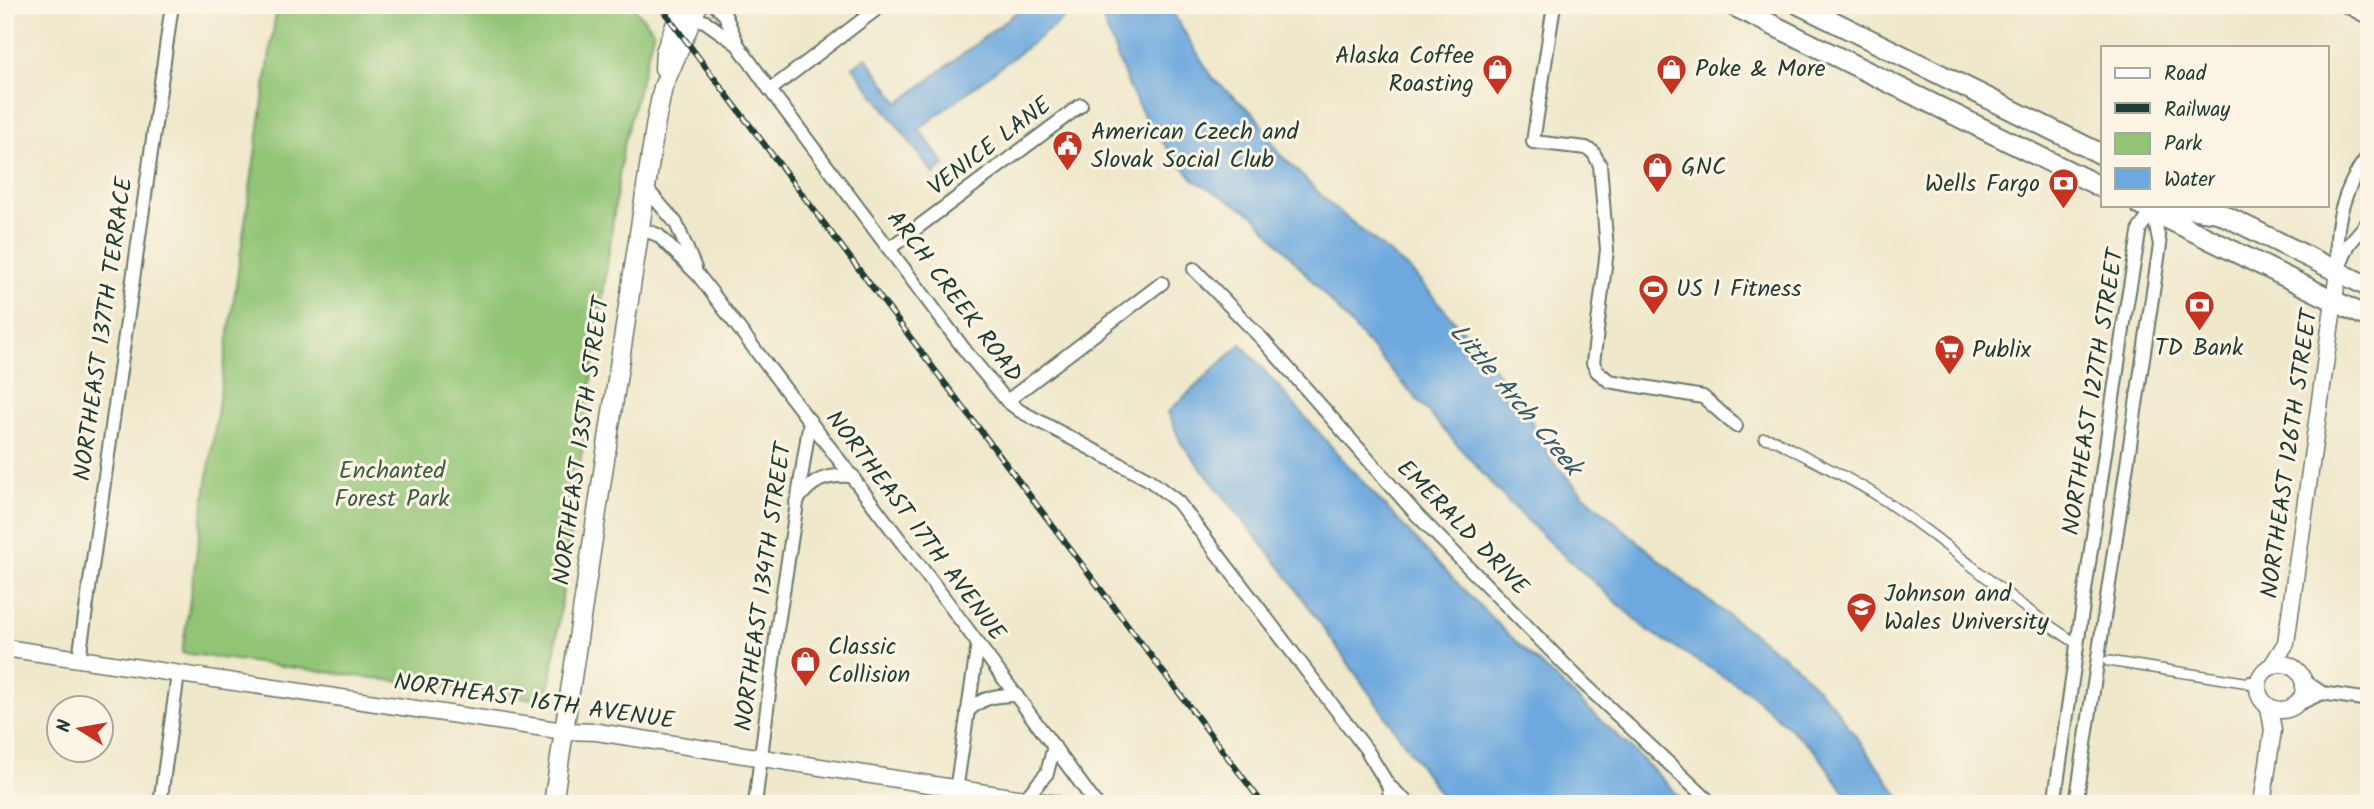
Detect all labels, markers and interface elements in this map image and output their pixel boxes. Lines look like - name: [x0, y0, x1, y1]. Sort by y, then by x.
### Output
- place label: Alaska Coffee Roasting: [1335, 37, 1474, 104]
- legend: [2101, 46, 2328, 206]
- place label: Poke & More: [1695, 50, 1826, 89]
- shop icon: Poke & More: [1655, 52, 1689, 96]
- shop icon: Alaska Coffee Roasting: [1480, 53, 1514, 97]
- text: Road: [2164, 58, 2207, 91]
- street label: VENICE LANE: [920, 87, 1061, 207]
- text: Railway: [2164, 94, 2230, 127]
- place label: American Czech and Slovak Social Club: [1091, 113, 1299, 180]
- text: Park: [2164, 128, 2202, 161]
- public building icon: American Czech and Slovak Social Club: [1051, 129, 1085, 173]
- place label: GNC: [1681, 148, 1726, 187]
- shop icon: GNC: [1641, 150, 1675, 194]
- text: Water: [2164, 164, 2216, 197]
- place label: Wells Fargo: [1925, 165, 2040, 204]
- bank icon: Wells Fargo: [2046, 167, 2080, 211]
- street label: NORTHEAST 137TH TERRACE: [63, 174, 145, 483]
- street label: ARCH CREEK ROAD: [876, 202, 1032, 392]
- street label: NORTHEAST 127TH STREET: [2052, 244, 2136, 538]
- place label: US 1 Fitness: [1676, 270, 1801, 309]
- sports icon: US 1 Fitness: [1636, 272, 1670, 316]
- bank icon: TD Bank: [2182, 289, 2216, 333]
- street label: NORTHEAST 135TH STREET: [542, 292, 622, 588]
- street label: NORTHEAST 126TH STREET: [2250, 305, 2330, 601]
- water label: Little Arch Creek: [1438, 314, 1594, 489]
- place label: TD Bank: [2155, 329, 2244, 368]
- place label: Publix: [1972, 331, 2032, 370]
- supermarket icon: Publix: [1932, 333, 1966, 377]
- street label: NORTHEAST 17TH AVENUE: [815, 402, 1016, 651]
- street label: NORTHEAST 134TH STREET: [724, 438, 804, 734]
- street label: EMERALD DRIVE: [1386, 451, 1538, 606]
- park label: Enchanted Forest Park: [335, 452, 450, 519]
- place label: Johnson and Wales University: [1884, 575, 2050, 642]
- school or university icon: Johnson and Wales University: [1844, 591, 1878, 635]
- place label: Classic Collision: [828, 628, 910, 695]
- shop icon: Classic Collision: [788, 644, 822, 688]
- street label: NORTHEAST 16TH AVENUE: [391, 663, 678, 741]
- north arrow: [46, 694, 116, 764]
- text: N: [49, 717, 81, 735]

